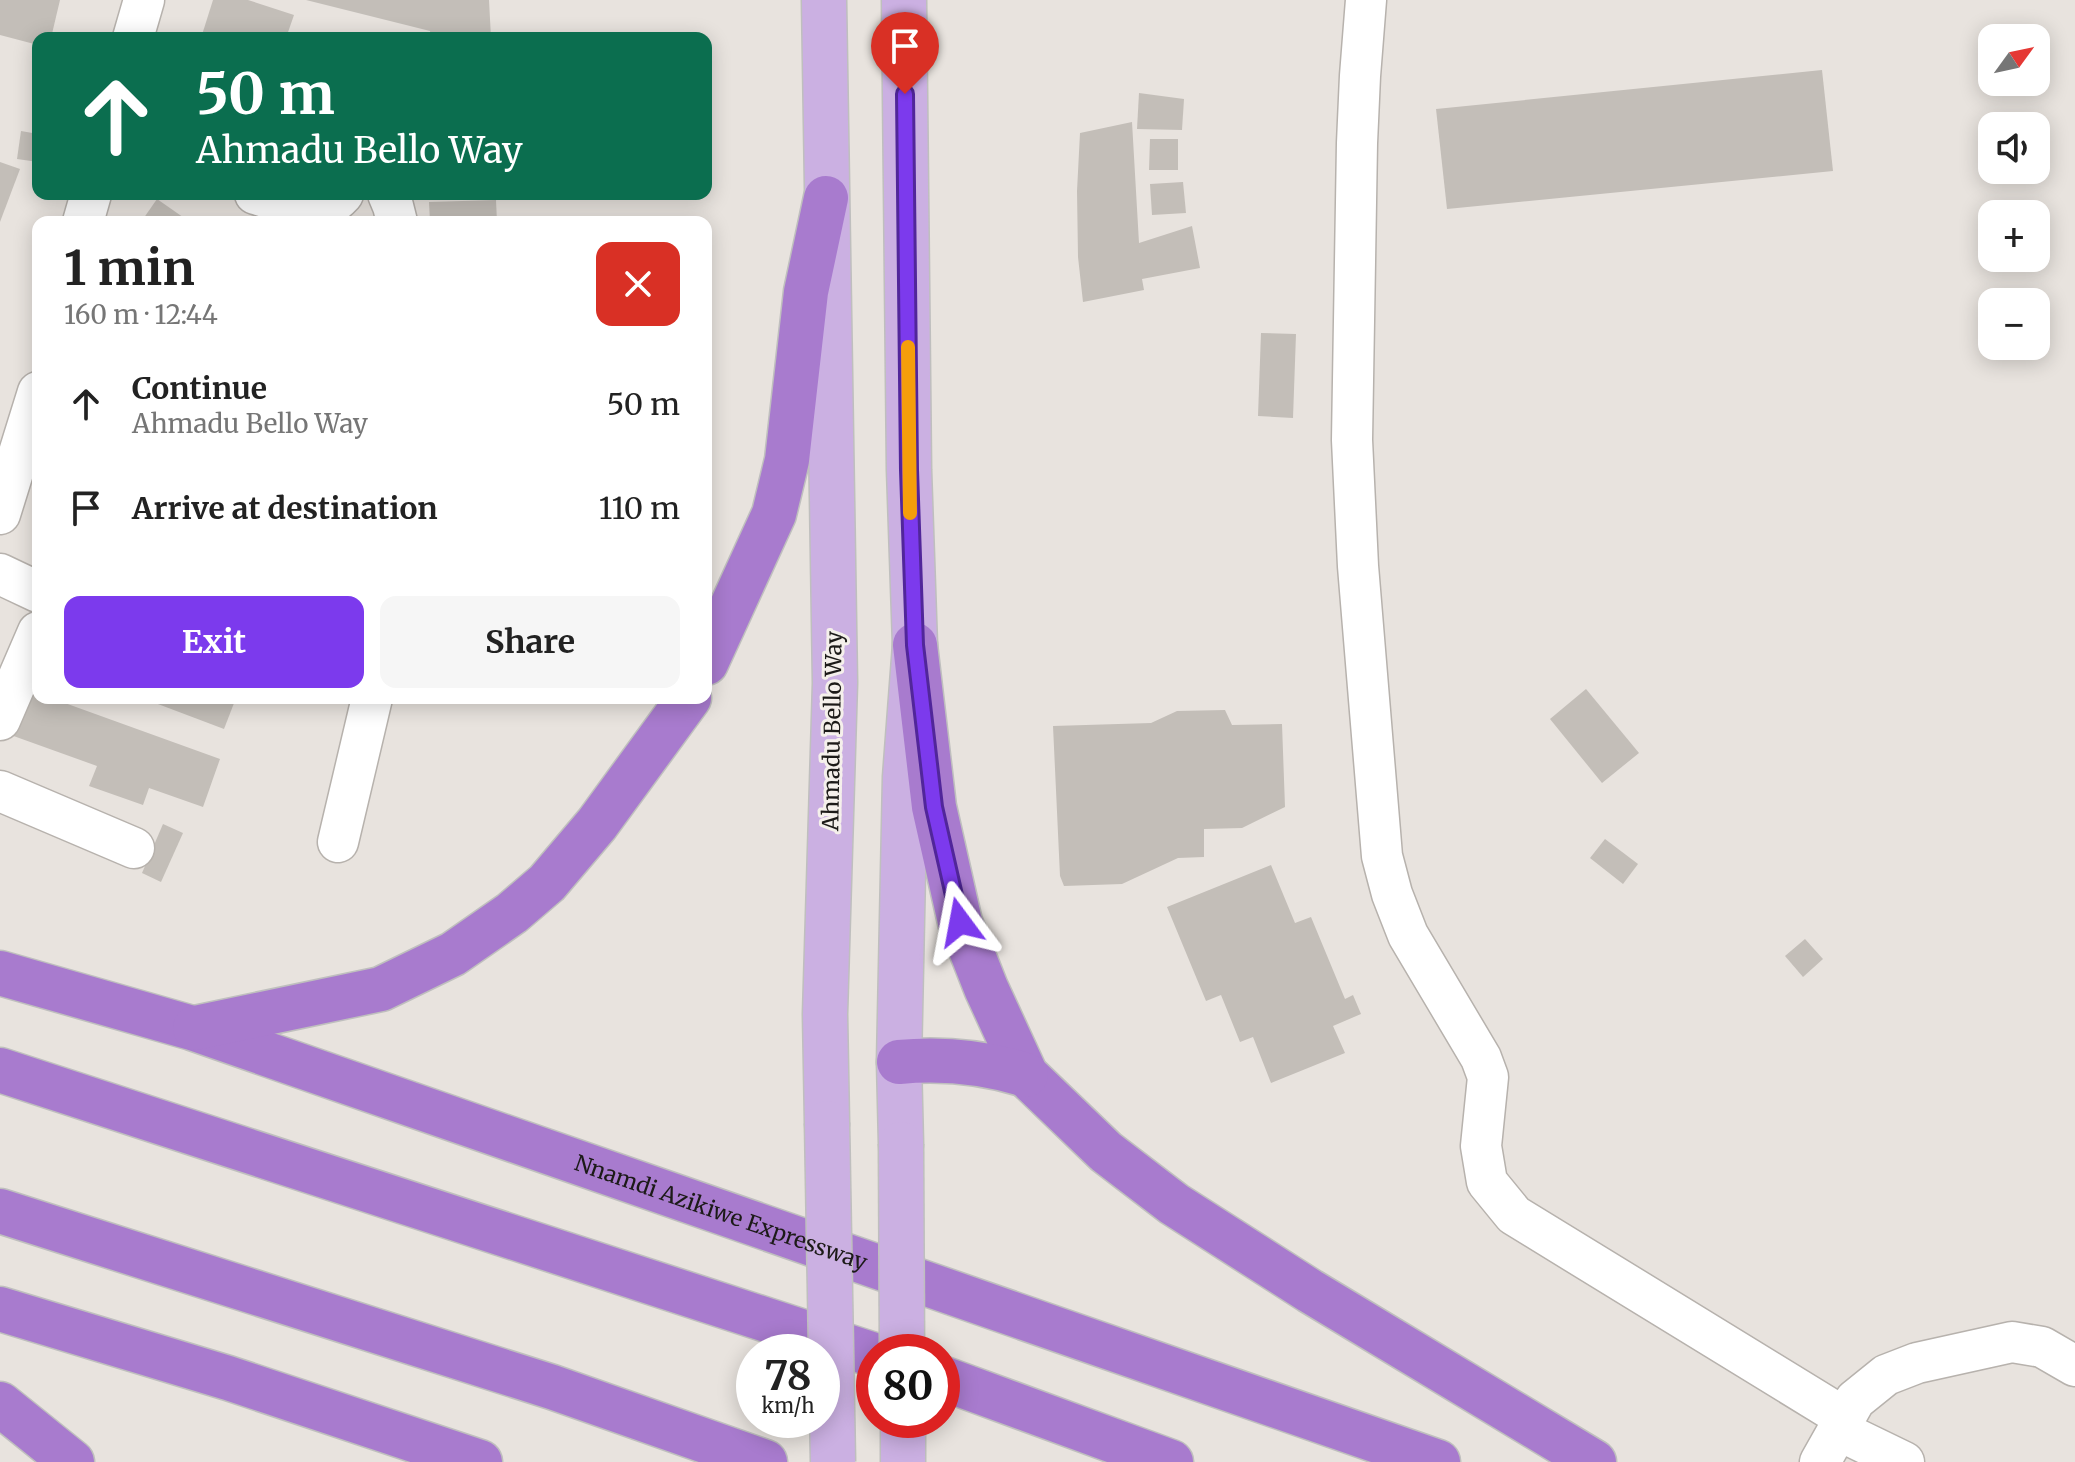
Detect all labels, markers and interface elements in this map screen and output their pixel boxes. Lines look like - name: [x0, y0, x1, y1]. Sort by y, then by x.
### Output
- pin: [871, 12, 939, 94]
- icon: arrive: [883, 24, 927, 68]
- north arrow: [1978, 24, 2050, 96]
- map controls: [1978, 24, 2050, 360]
- text: 50 m: [196, 59, 335, 129]
- icon: ahead: [64, 64, 168, 168]
- button: sound: [1978, 112, 2050, 184]
- text: Ahmadu Bello Way: [196, 128, 523, 173]
- button: +: [1978, 200, 2050, 272]
- text: 1 min: [64, 238, 195, 298]
- button: close: [596, 242, 680, 326]
- button: −: [1978, 288, 2050, 360]
- text: 160 m · 12:44: [64, 298, 218, 331]
- text: Continue: [132, 369, 267, 407]
- icon: ahead: [64, 382, 108, 426]
- text: 50 m: [607, 385, 680, 423]
- text: Ahmadu Bello Way: [132, 407, 368, 440]
- icon: arrive: [64, 486, 108, 530]
- text: Arrive at destination: [132, 489, 438, 527]
- text: 110 m: [599, 489, 680, 527]
- button: Exit: [64, 596, 364, 688]
- button: Share: [380, 596, 680, 688]
- street label: Ahmadu Bello Way: [816, 631, 848, 832]
- position arrow: [918, 880, 1002, 964]
- street label: Nnamdi Azikiwe Expressway: [571, 1148, 871, 1276]
- speed limit sign: 80: [856, 1334, 960, 1438]
- text: 78: [764, 1351, 812, 1401]
- text: km/h: [762, 1393, 814, 1418]

